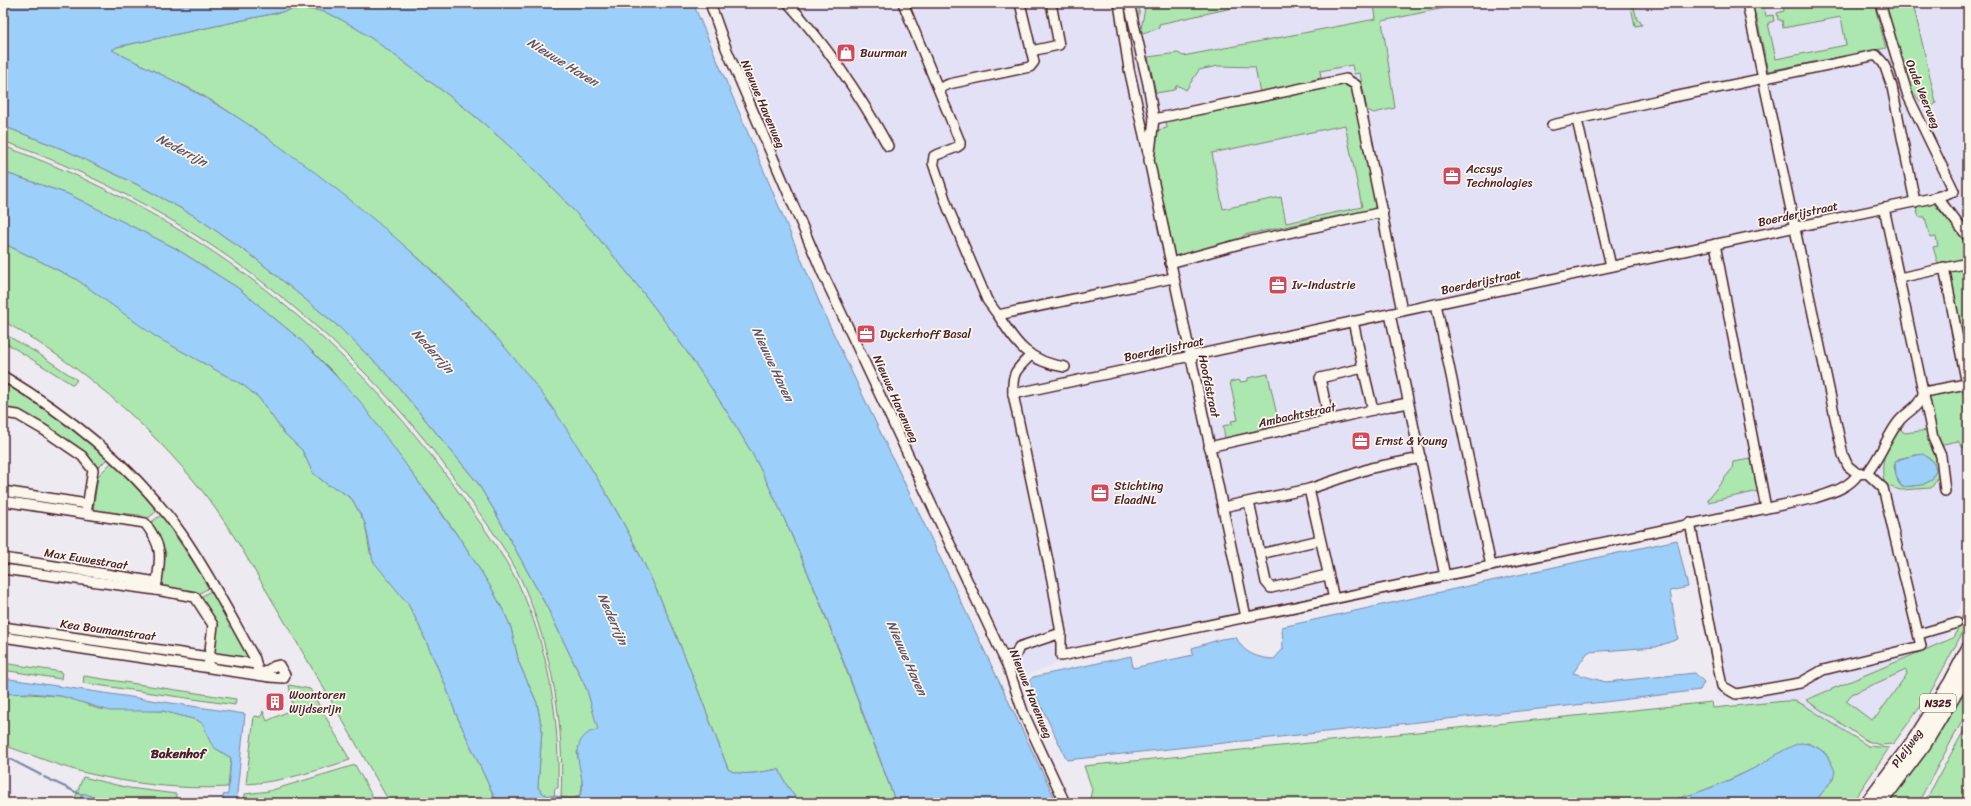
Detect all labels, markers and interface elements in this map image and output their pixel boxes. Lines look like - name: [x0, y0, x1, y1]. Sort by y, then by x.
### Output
- water label: Nieuwe Haven: [523, 31, 605, 94]
- shop icon: Buurman: [835, 42, 857, 64]
- place label: Buurman: [860, 42, 908, 64]
- street label: Nieuwe Havenweg: [734, 56, 792, 152]
- street label: Oude Veerweg: [1899, 56, 1947, 132]
- water label: Nederrijn: [152, 127, 213, 174]
- place label: Accsys Technologies: [1465, 158, 1533, 194]
- office icon: Accsys Technologies: [1441, 165, 1463, 187]
- street label: Boerderijstraat: [1756, 195, 1840, 233]
- street label: Boerderijstraat: [1439, 263, 1523, 301]
- office icon: Iv-Industrie: [1267, 274, 1289, 296]
- place label: Iv-Industrie: [1291, 274, 1356, 296]
- water label: Nederrijn: [406, 323, 461, 380]
- water label: Nieuwe Haven: [746, 323, 801, 407]
- office icon: Dyckerhoff Basal: [855, 323, 877, 345]
- place label: Dyckerhoff Basal: [880, 323, 972, 345]
- street label: Boerderijstraat: [1122, 330, 1206, 368]
- street label: Nieuwe Havenweg: [867, 351, 925, 447]
- street label: Hoofdstraat: [1192, 352, 1227, 421]
- street label: Ambachtstraat: [1255, 396, 1339, 434]
- office icon: Ernst & Young: [1350, 430, 1372, 452]
- place label: Ernst & Young: [1375, 430, 1447, 452]
- place label: Stichting ElaadNL: [1114, 475, 1163, 511]
- office icon: Stichting ElaadNL: [1089, 482, 1111, 504]
- street label: Max Euwestraat: [43, 542, 130, 577]
- water label: Nederrijn: [591, 589, 635, 650]
- street label: Kea Boumanstraat: [59, 612, 158, 648]
- water label: Nieuwe Haven: [880, 617, 935, 701]
- street label: Nieuwe Havenweg: [1003, 646, 1059, 742]
- place label: Woontoren Wijdserijn: [289, 684, 346, 720]
- building icon: Woontoren Wijdserijn: [264, 691, 286, 713]
- road number: N325: [1920, 694, 1956, 712]
- street label: Pleijweg: [1885, 724, 1929, 772]
- district label: Bakenhof: [151, 742, 207, 765]

